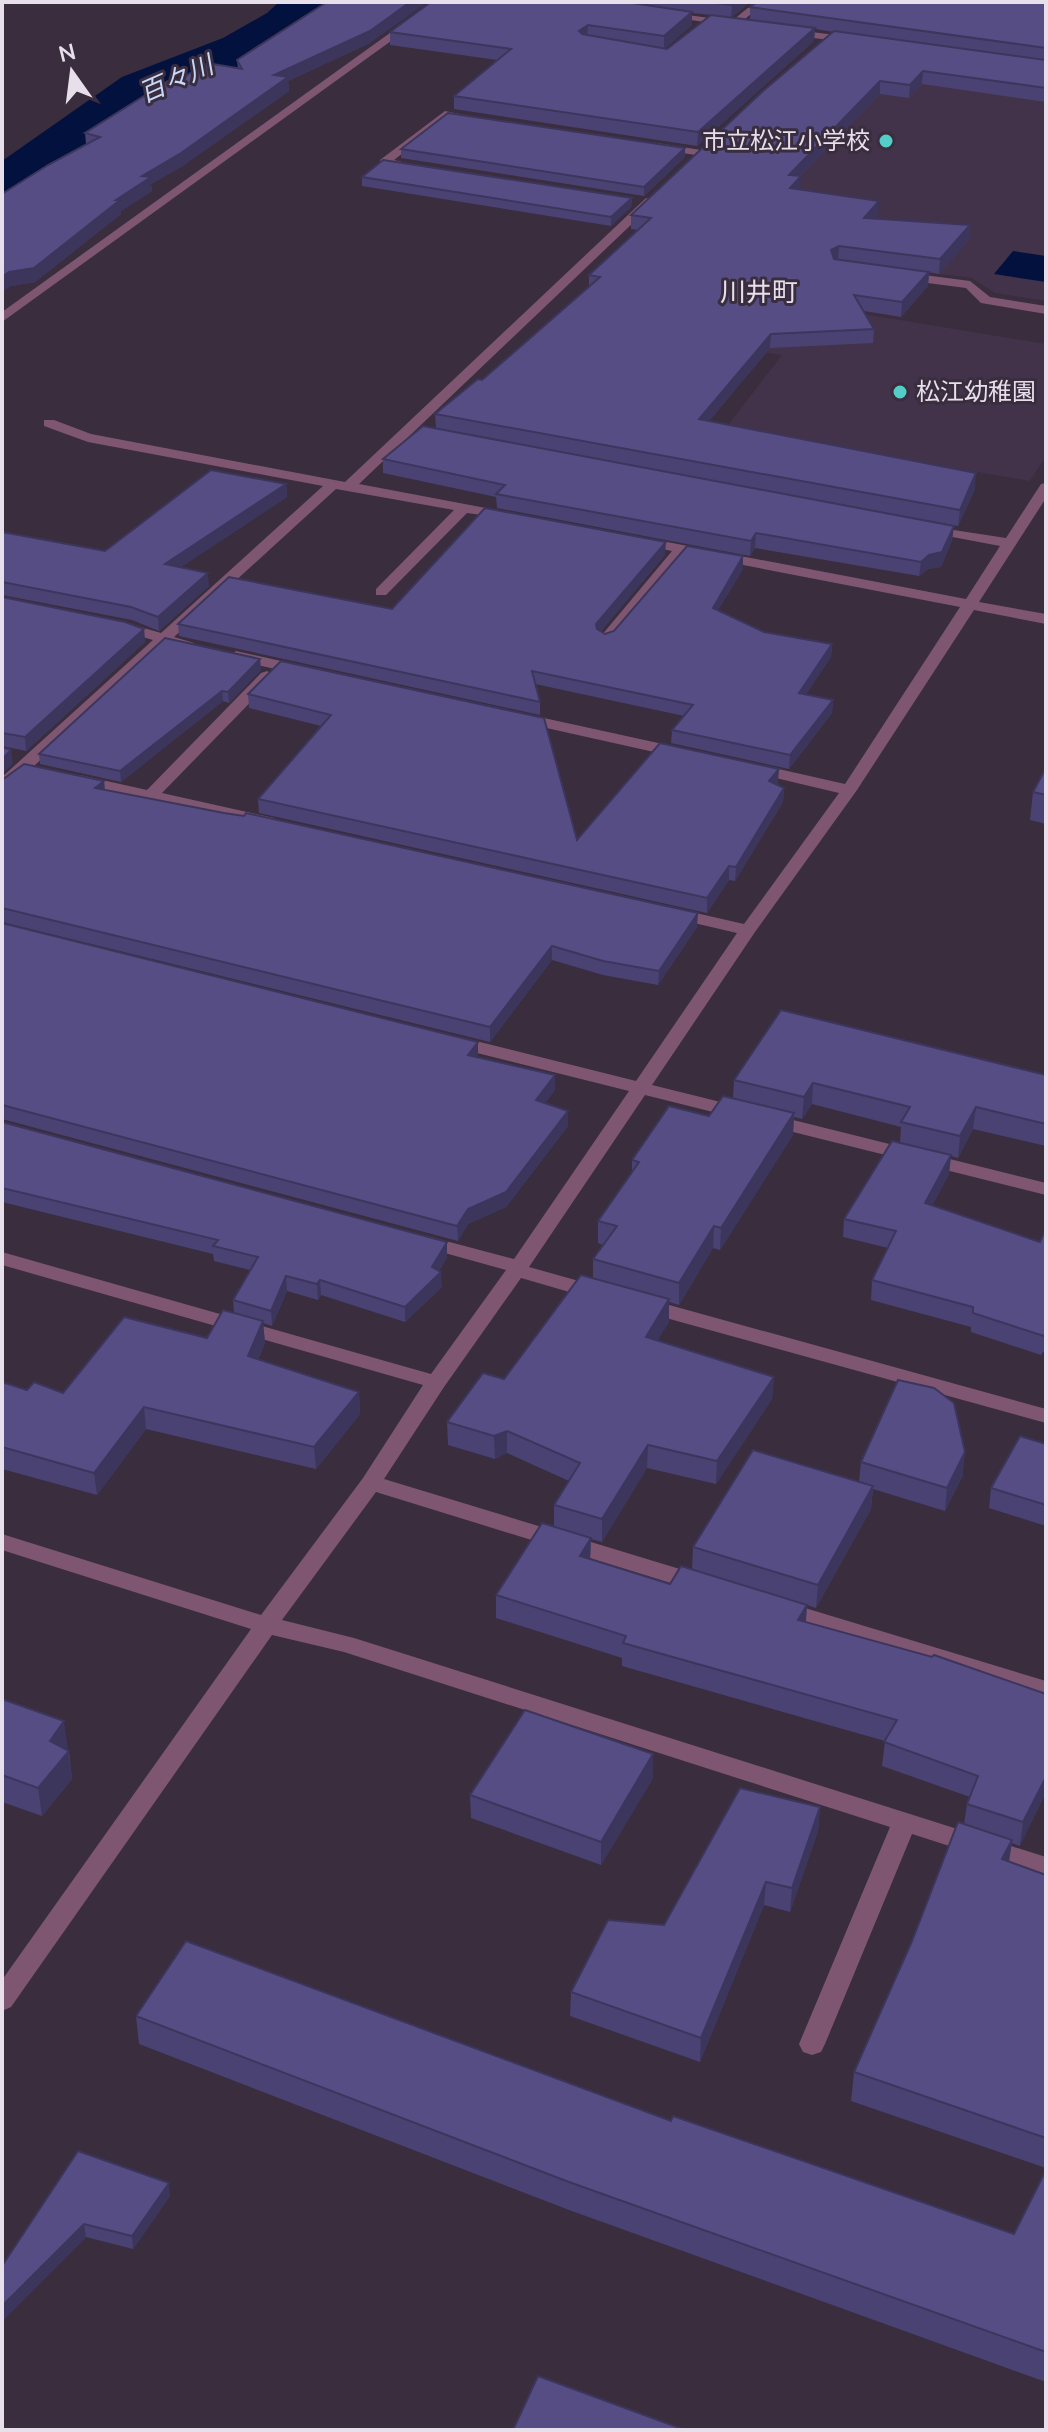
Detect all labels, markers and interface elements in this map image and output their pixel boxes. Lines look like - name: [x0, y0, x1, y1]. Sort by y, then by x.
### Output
- north arrow: [32, 32, 112, 112]
- text: N: [56, 37, 79, 70]
- water label: 百々川: [133, 46, 222, 111]
- place label: 市立松江小学校: [702, 125, 870, 157]
- marker: 市立松江小学校: [877, 132, 895, 150]
- district label: 川井町: [720, 275, 798, 310]
- place label: 松江幼稚園: [916, 376, 1036, 408]
- marker: 松江幼稚園: [891, 383, 909, 401]

